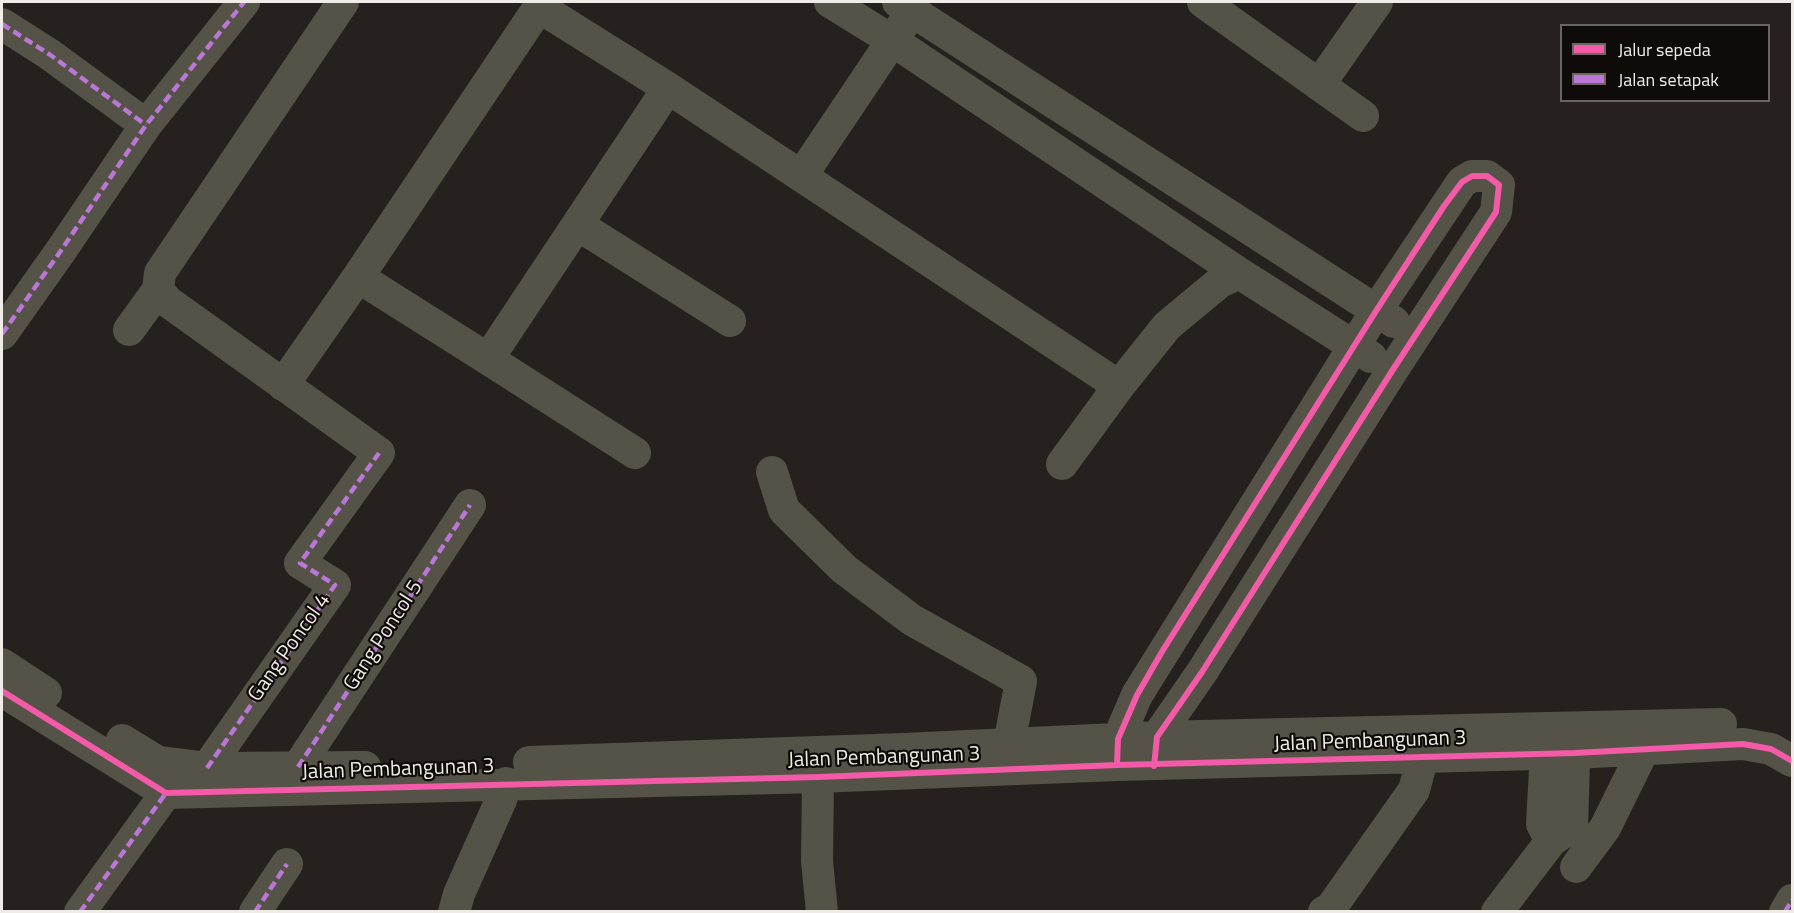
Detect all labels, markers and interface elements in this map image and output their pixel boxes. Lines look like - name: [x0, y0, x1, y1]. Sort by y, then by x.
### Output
- legend: [1560, 24, 1770, 102]
- text: Jalur sepeda: [1618, 36, 1711, 63]
- text: Jalan setapak: [1618, 66, 1719, 93]
- street label: Gang Poncol 5: [339, 576, 429, 696]
- street label: Gang Poncol 4: [243, 589, 337, 707]
- street label: Jalan Pembangunan 3: [1273, 726, 1467, 758]
- street label: Jalan Pembangunan 3: [787, 742, 981, 774]
- street label: Jalan Pembangunan 3: [301, 754, 495, 786]

